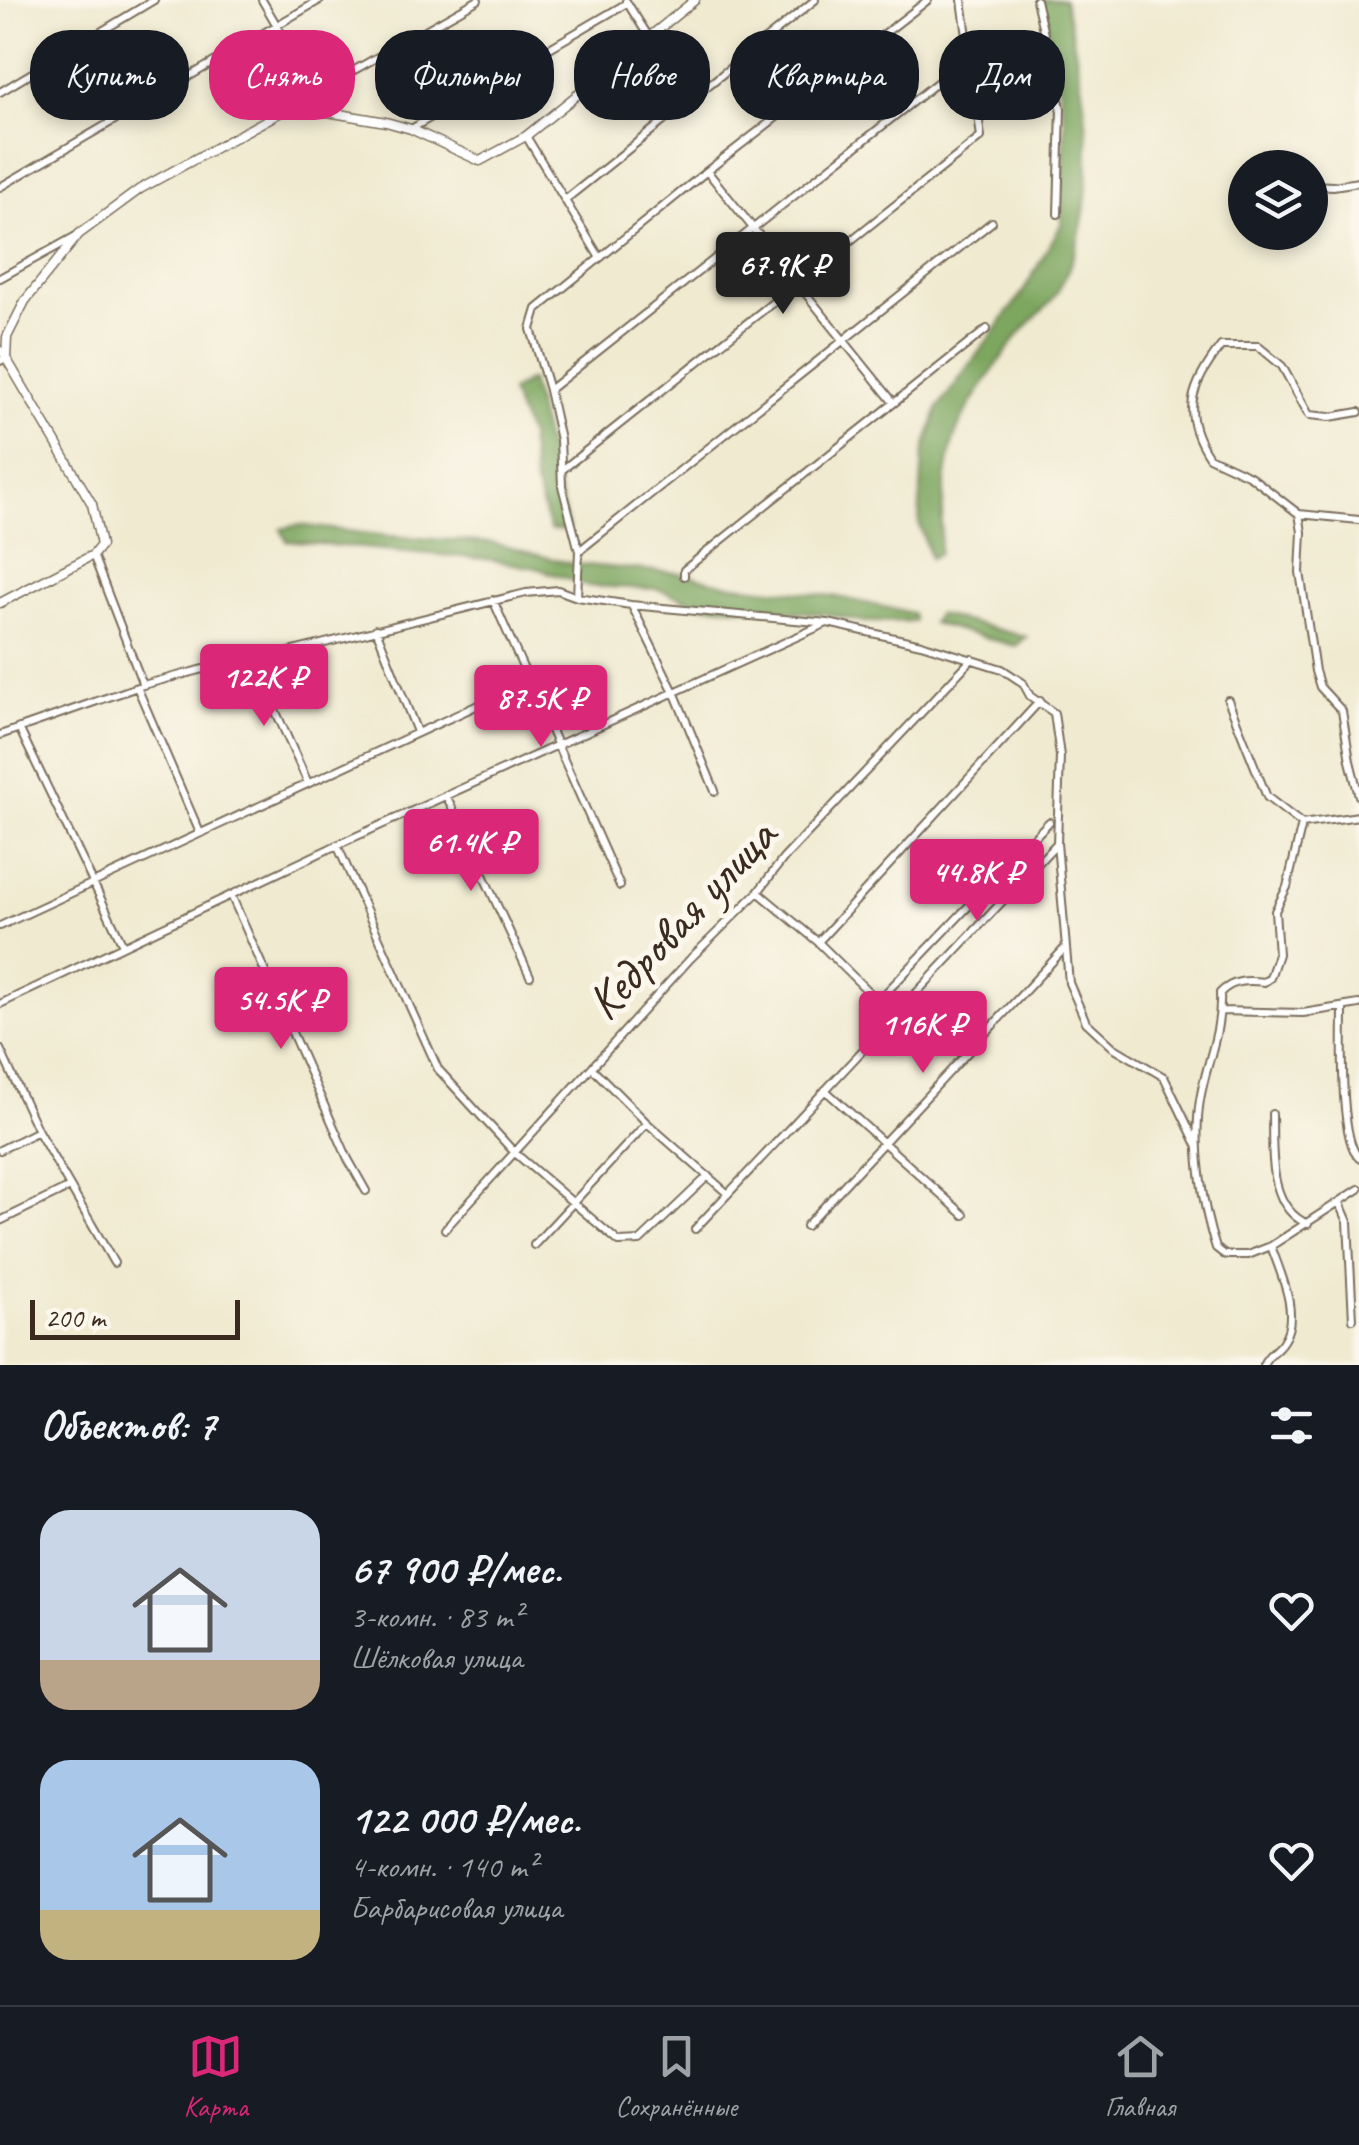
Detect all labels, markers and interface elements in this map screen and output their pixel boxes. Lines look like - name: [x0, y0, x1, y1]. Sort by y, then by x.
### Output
- chip: Купить: [30, 30, 189, 120]
- chip: Снять: [209, 30, 355, 120]
- chip: Фильтры: [375, 30, 554, 120]
- chip: Новое: [574, 30, 710, 120]
- chip: Квартира: [730, 30, 919, 120]
- chip: Дом: [939, 30, 1065, 120]
- map controls: [1228, 150, 1328, 250]
- button: layers: [1228, 150, 1328, 250]
- pin: 67.9K ₽: [691, 232, 875, 317]
- text: 67.9K ₽: [738, 244, 828, 285]
- pin: 122K ₽: [183, 644, 345, 729]
- text: 122K ₽: [222, 656, 306, 697]
- pin: 87.5K ₽: [449, 665, 633, 750]
- text: 87.5K ₽: [496, 677, 586, 718]
- street label: Кедровая улица: [572, 803, 792, 1033]
- pin: 61.4K ₽: [379, 809, 563, 894]
- text: 61.4K ₽: [426, 821, 516, 862]
- pin: 44.8K ₽: [885, 839, 1069, 924]
- text: 44.8K ₽: [932, 851, 1022, 892]
- pin: 54.5K ₽: [189, 967, 373, 1052]
- text: 54.5K ₽: [236, 979, 326, 1020]
- pin: 116K ₽: [842, 991, 1004, 1076]
- text: 116K ₽: [881, 1003, 965, 1044]
- scale bar: [30, 1295, 240, 1340]
- text: 200 m: [45, 1300, 105, 1335]
- icon: filters: [1264, 1398, 1319, 1453]
- text: Объектов: 7: [40, 1399, 215, 1452]
- text: 67 900 ₽/мес.: [350, 1543, 562, 1596]
- icon: home: [120, 1550, 240, 1670]
- icon: heart: [1264, 1583, 1319, 1638]
- text: 3-комн. · 83 m²: [350, 1596, 522, 1637]
- text: Шёлковая улица: [350, 1637, 522, 1678]
- text: 122 000 ₽/мес.: [350, 1793, 580, 1846]
- icon: home: [120, 1800, 240, 1920]
- icon: heart: [1264, 1833, 1319, 1888]
- text: 4-комн. · 140 m²: [350, 1846, 537, 1887]
- text: Барбарисовая улица: [350, 1887, 562, 1928]
- tab: Карта: [184, 2029, 248, 2124]
- tab: Сохранённые: [616, 2029, 737, 2124]
- tab: Главная: [1105, 2029, 1175, 2124]

